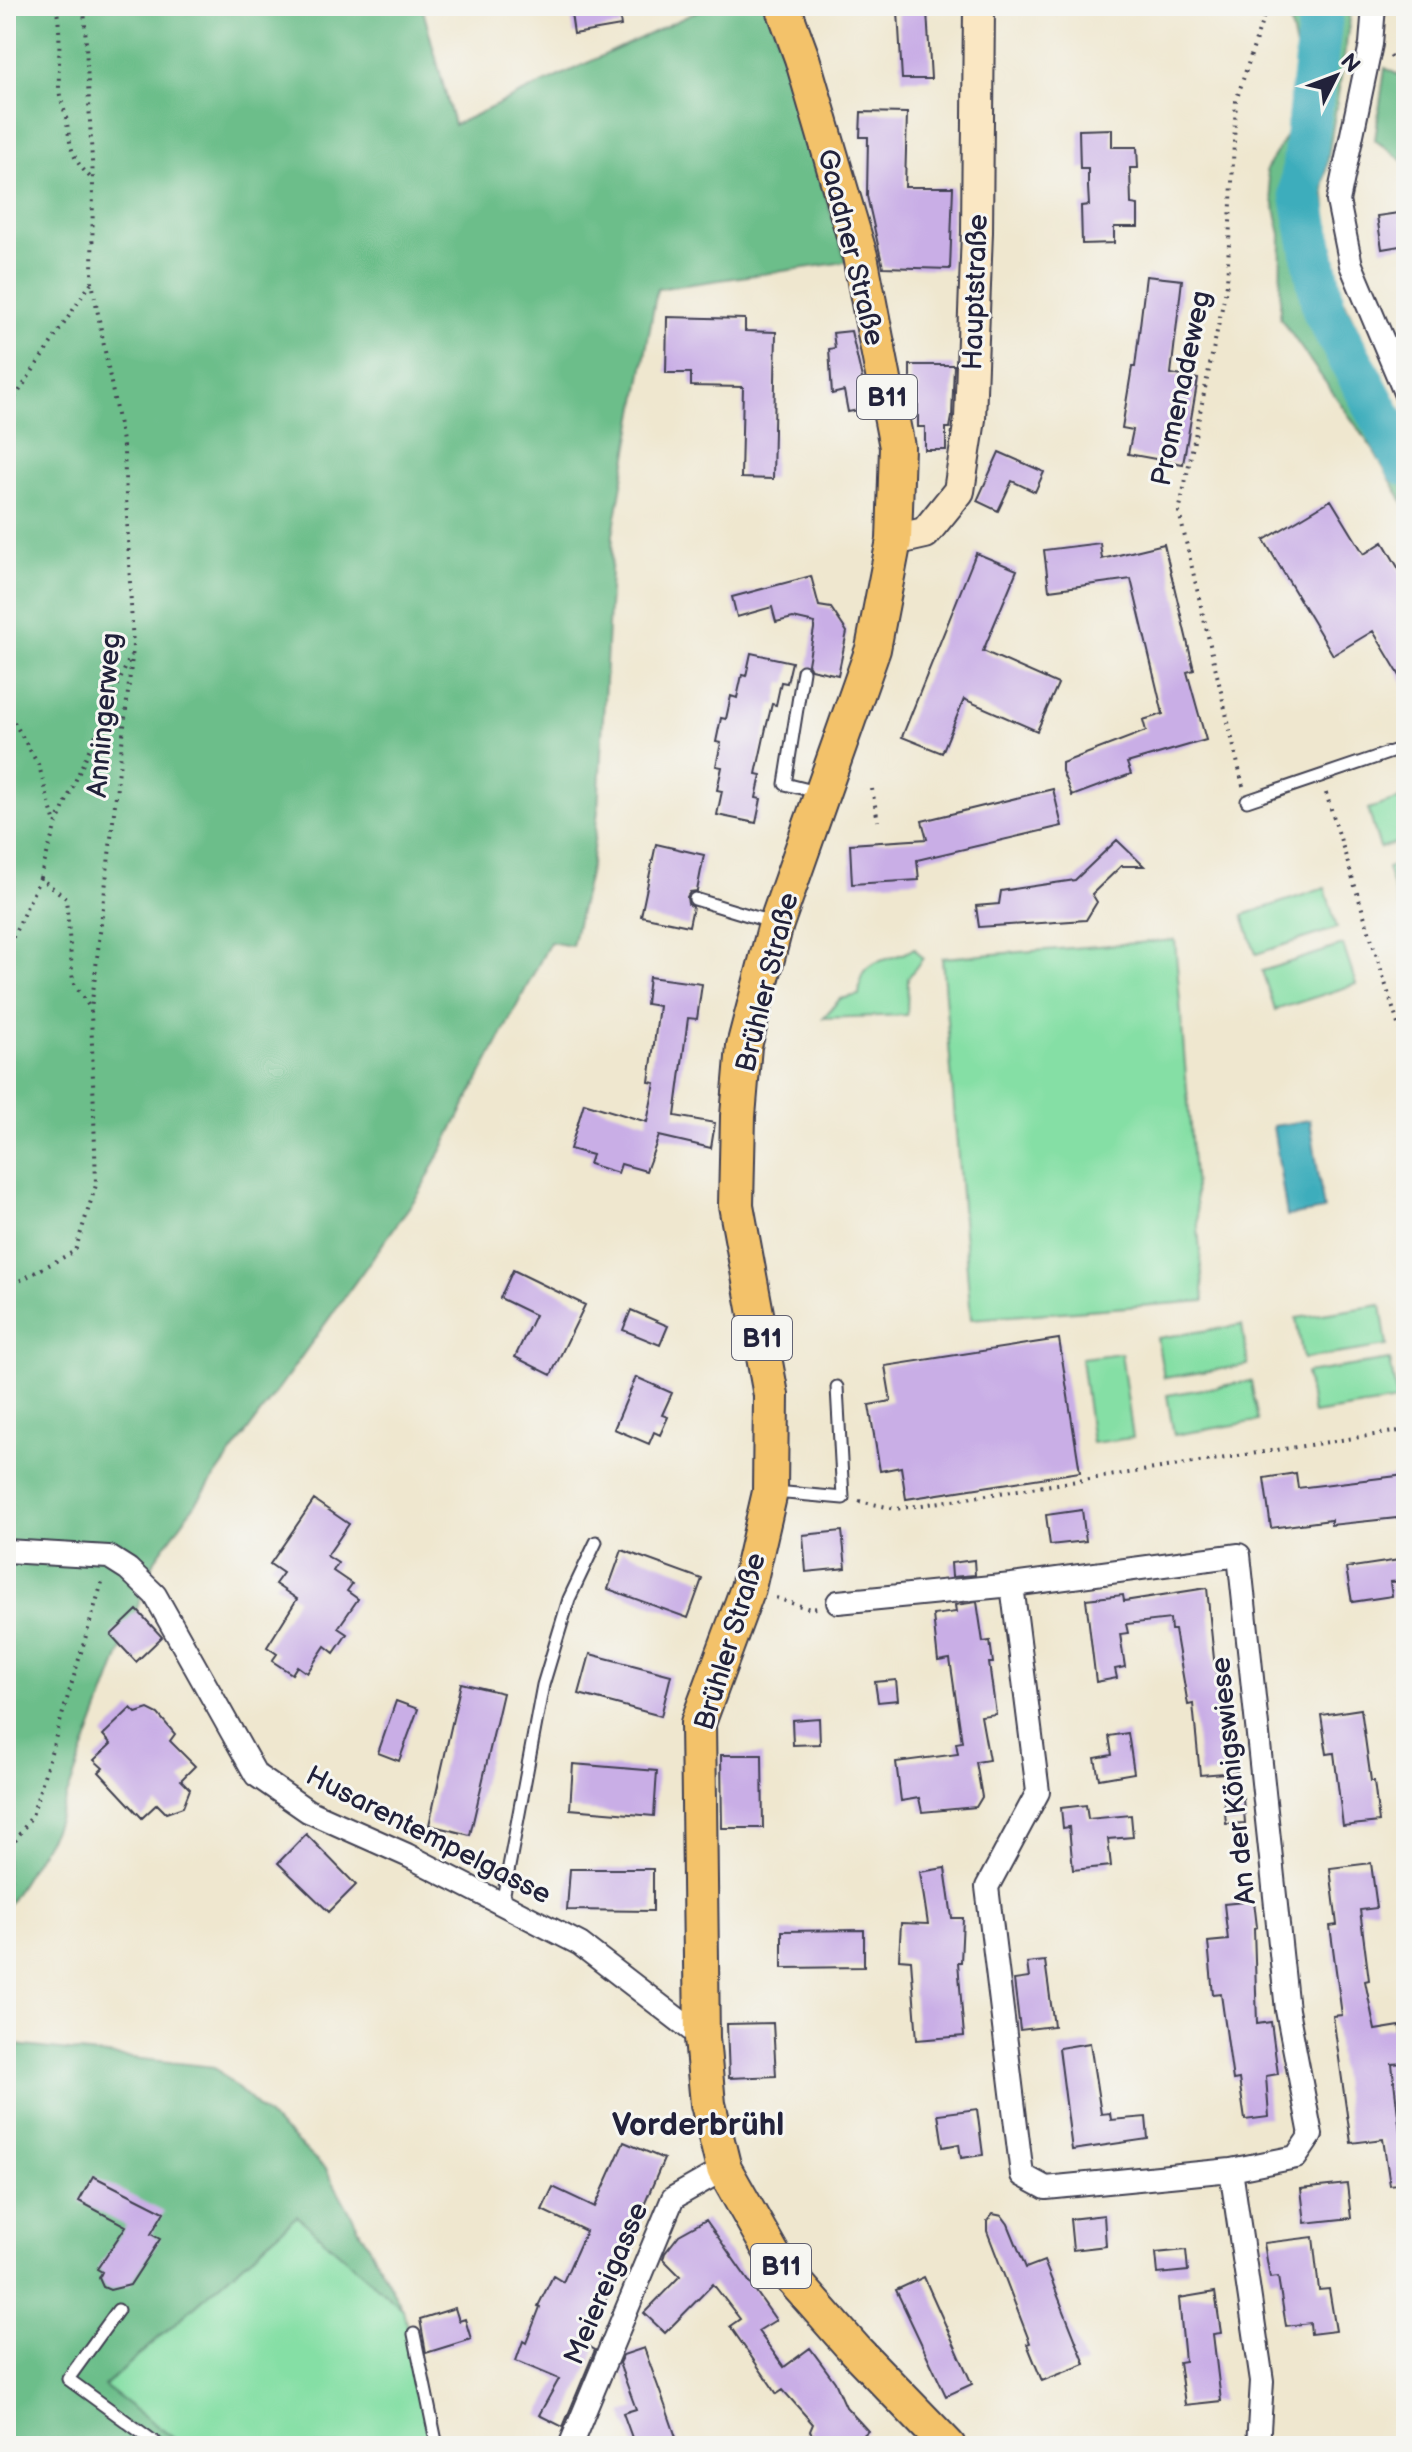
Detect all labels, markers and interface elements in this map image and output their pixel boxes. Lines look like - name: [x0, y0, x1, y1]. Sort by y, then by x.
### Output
- north arrow: [1296, 36, 1376, 116]
- text: N: [1334, 48, 1365, 79]
- street label: Gaadner Straße: [810, 146, 891, 349]
- street label: Hauptstraße: [956, 213, 995, 371]
- street label: Promenadeweg: [1145, 288, 1218, 489]
- road number: B11: [857, 375, 917, 419]
- street label: Anningerweg: [81, 631, 128, 799]
- street label: Brühler Straße: [729, 889, 806, 1075]
- road number: B11: [732, 1316, 792, 1360]
- street label: Brühler Straße: [688, 1549, 773, 1734]
- street label: An der Königswiese: [1204, 1655, 1263, 1906]
- street label: Husarentempelgasse: [300, 1759, 556, 1911]
- district label: Vorderbrühl: [612, 2106, 784, 2145]
- street label: Meiereigasse: [557, 2198, 655, 2370]
- road number: B11: [751, 2244, 811, 2288]

